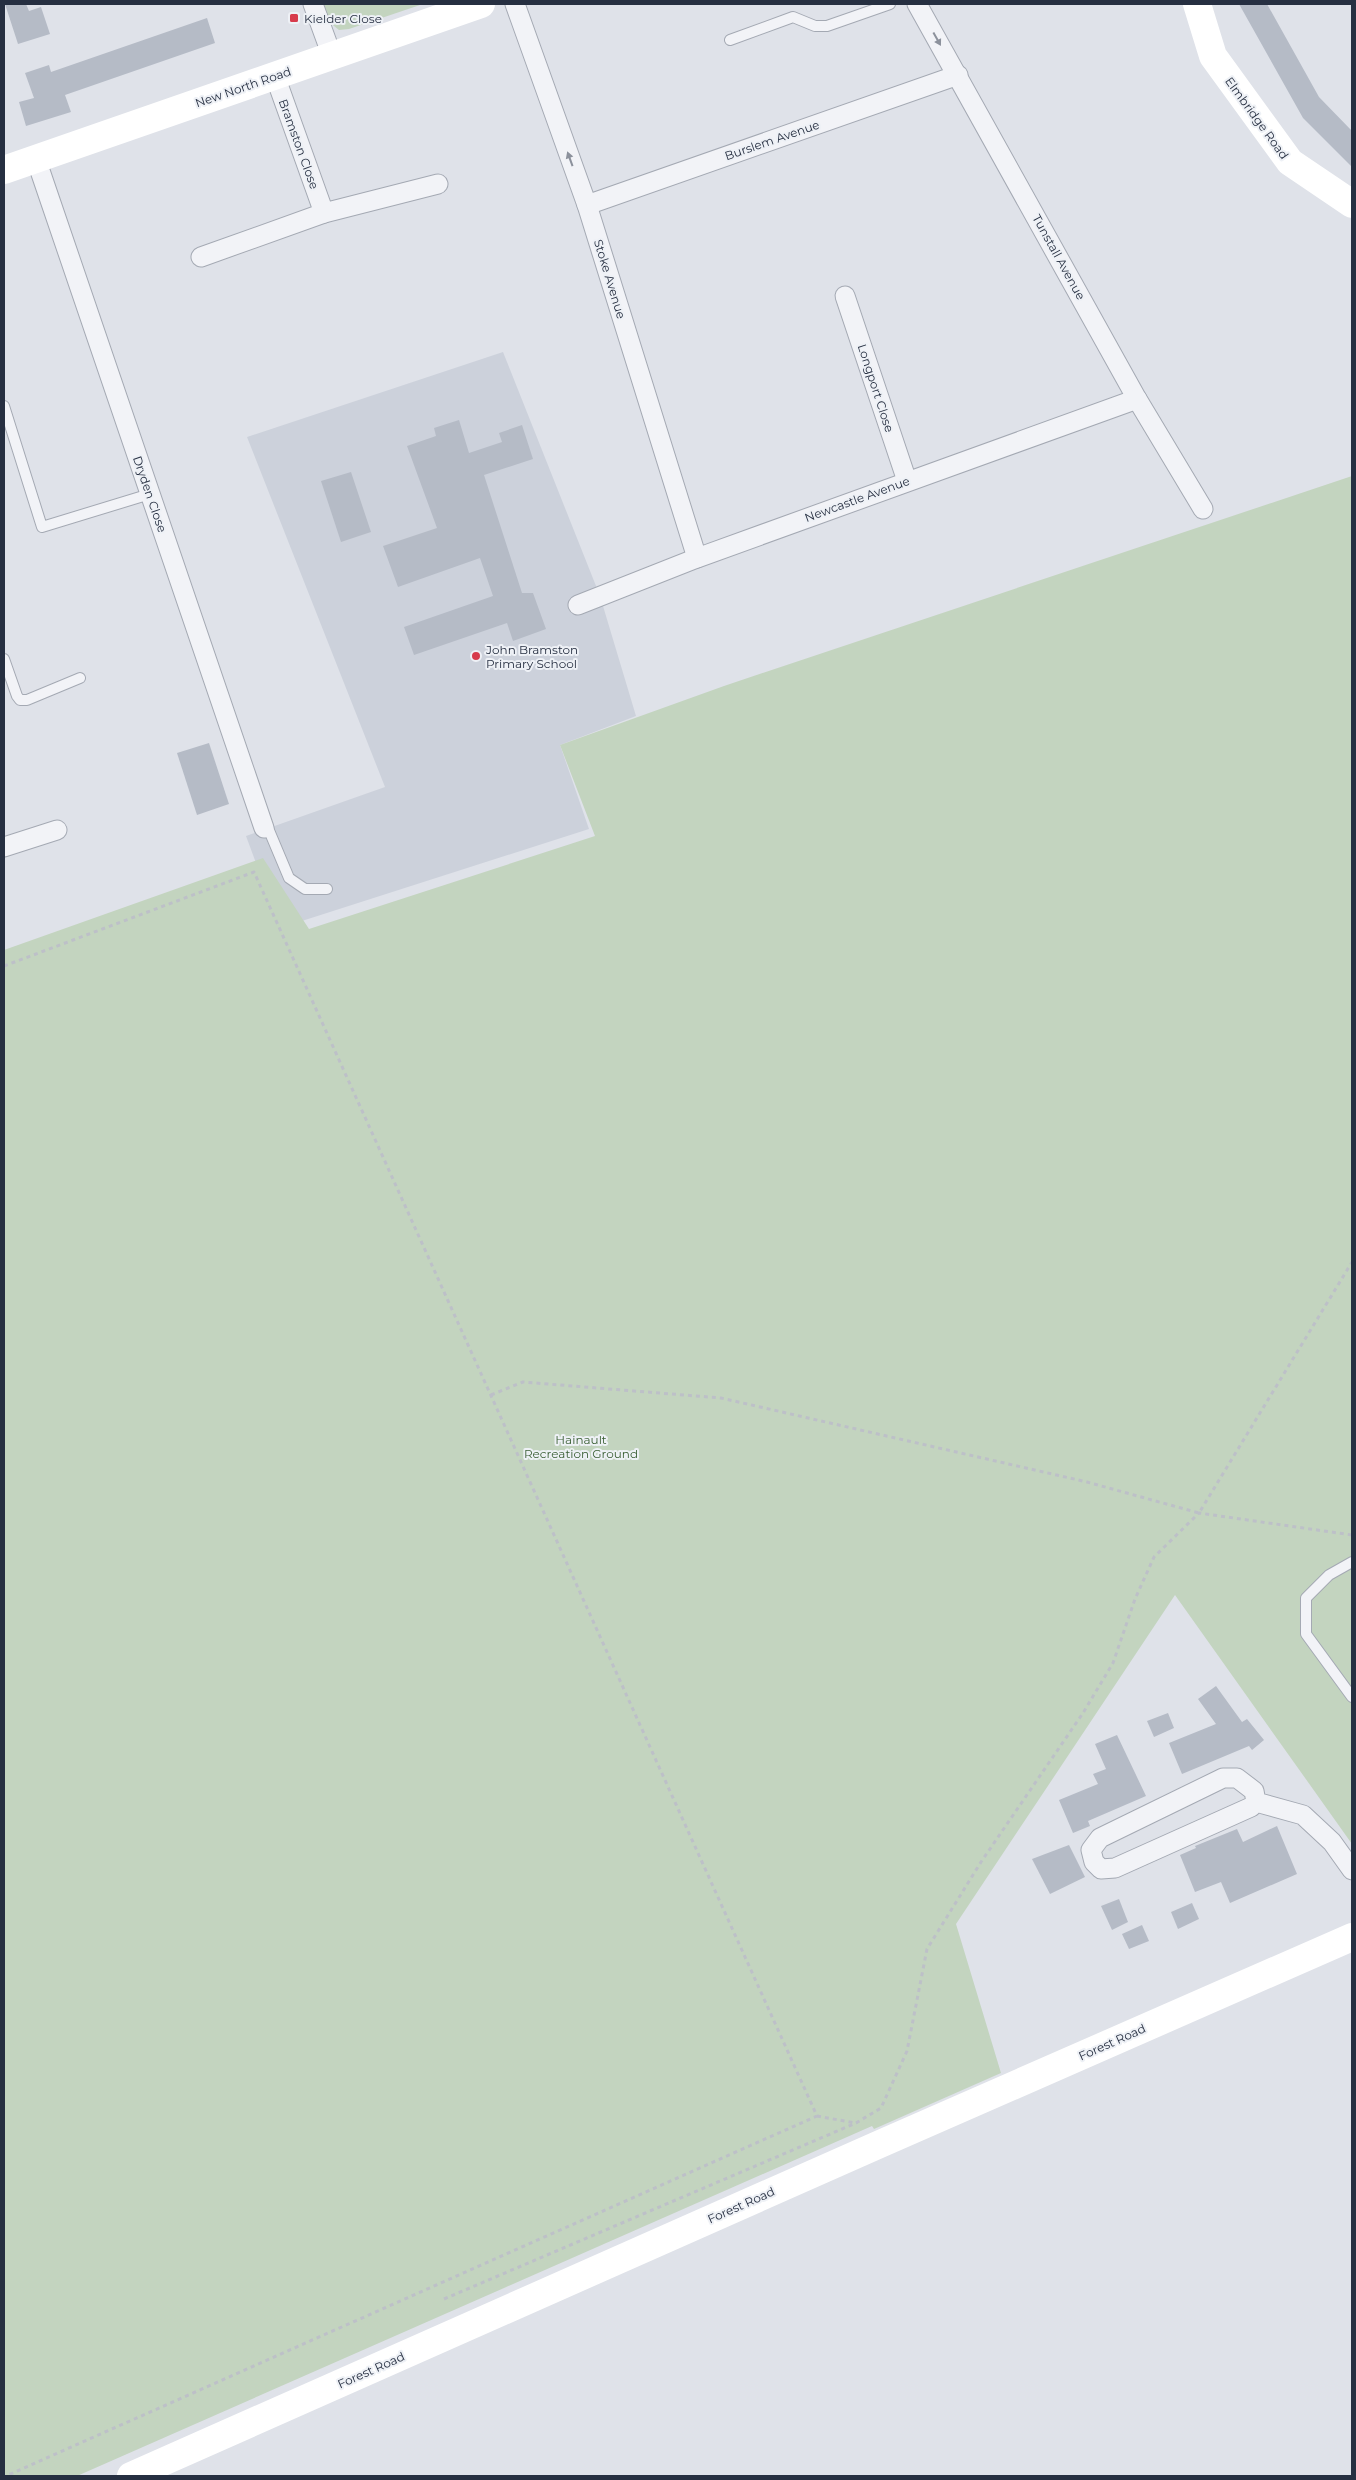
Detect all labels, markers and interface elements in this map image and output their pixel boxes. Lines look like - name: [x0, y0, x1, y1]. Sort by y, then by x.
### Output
- place label: Kielder Close: [304, 11, 382, 26]
- marker: Kielder Close: [288, 12, 300, 24]
- one-way arrow: [933, 33, 942, 46]
- street label: New North Road: [193, 64, 293, 110]
- street label: Elmbridge Road: [1222, 74, 1292, 162]
- street label: Bramston Close: [276, 97, 322, 191]
- street label: Burslem Avenue: [723, 117, 821, 163]
- one-way arrow: [566, 151, 574, 166]
- street label: Tunstall Avenue: [1029, 212, 1089, 302]
- street label: Stoke Avenue: [591, 238, 629, 320]
- street label: Longport Close: [855, 342, 897, 434]
- street label: Dryden Close: [130, 454, 170, 534]
- street label: Newcastle Avenue: [802, 473, 912, 525]
- place label: John Bramston Primary School: [485, 642, 578, 671]
- marker: John Bramston Primary School: [470, 650, 482, 662]
- park label: Hainault Recreation Ground: [524, 1432, 638, 1461]
- street label: Forest Road: [1076, 2020, 1148, 2064]
- street label: Forest Road: [705, 2183, 777, 2227]
- street label: Forest Road: [335, 2348, 407, 2392]

